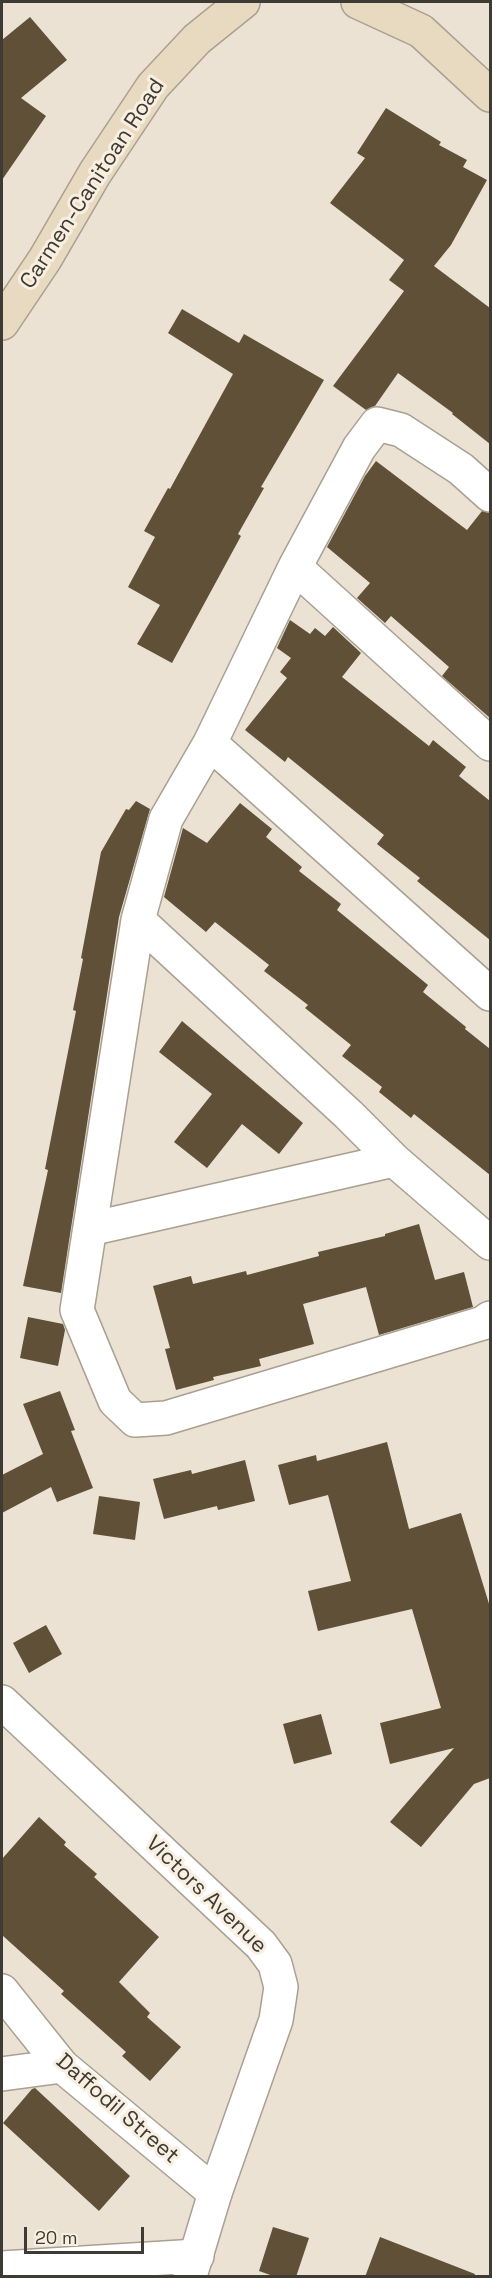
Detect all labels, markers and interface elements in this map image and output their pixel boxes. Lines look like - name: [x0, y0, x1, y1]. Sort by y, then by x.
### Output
- street label: Carmen-Canitoan Road: [15, 74, 171, 294]
- street label: Victors Avenue: [140, 1831, 272, 1959]
- street label: Daffodil Street: [50, 2048, 184, 2170]
- scale bar: [27, 2215, 147, 2253]
- text: 20 m: [35, 2226, 78, 2249]

